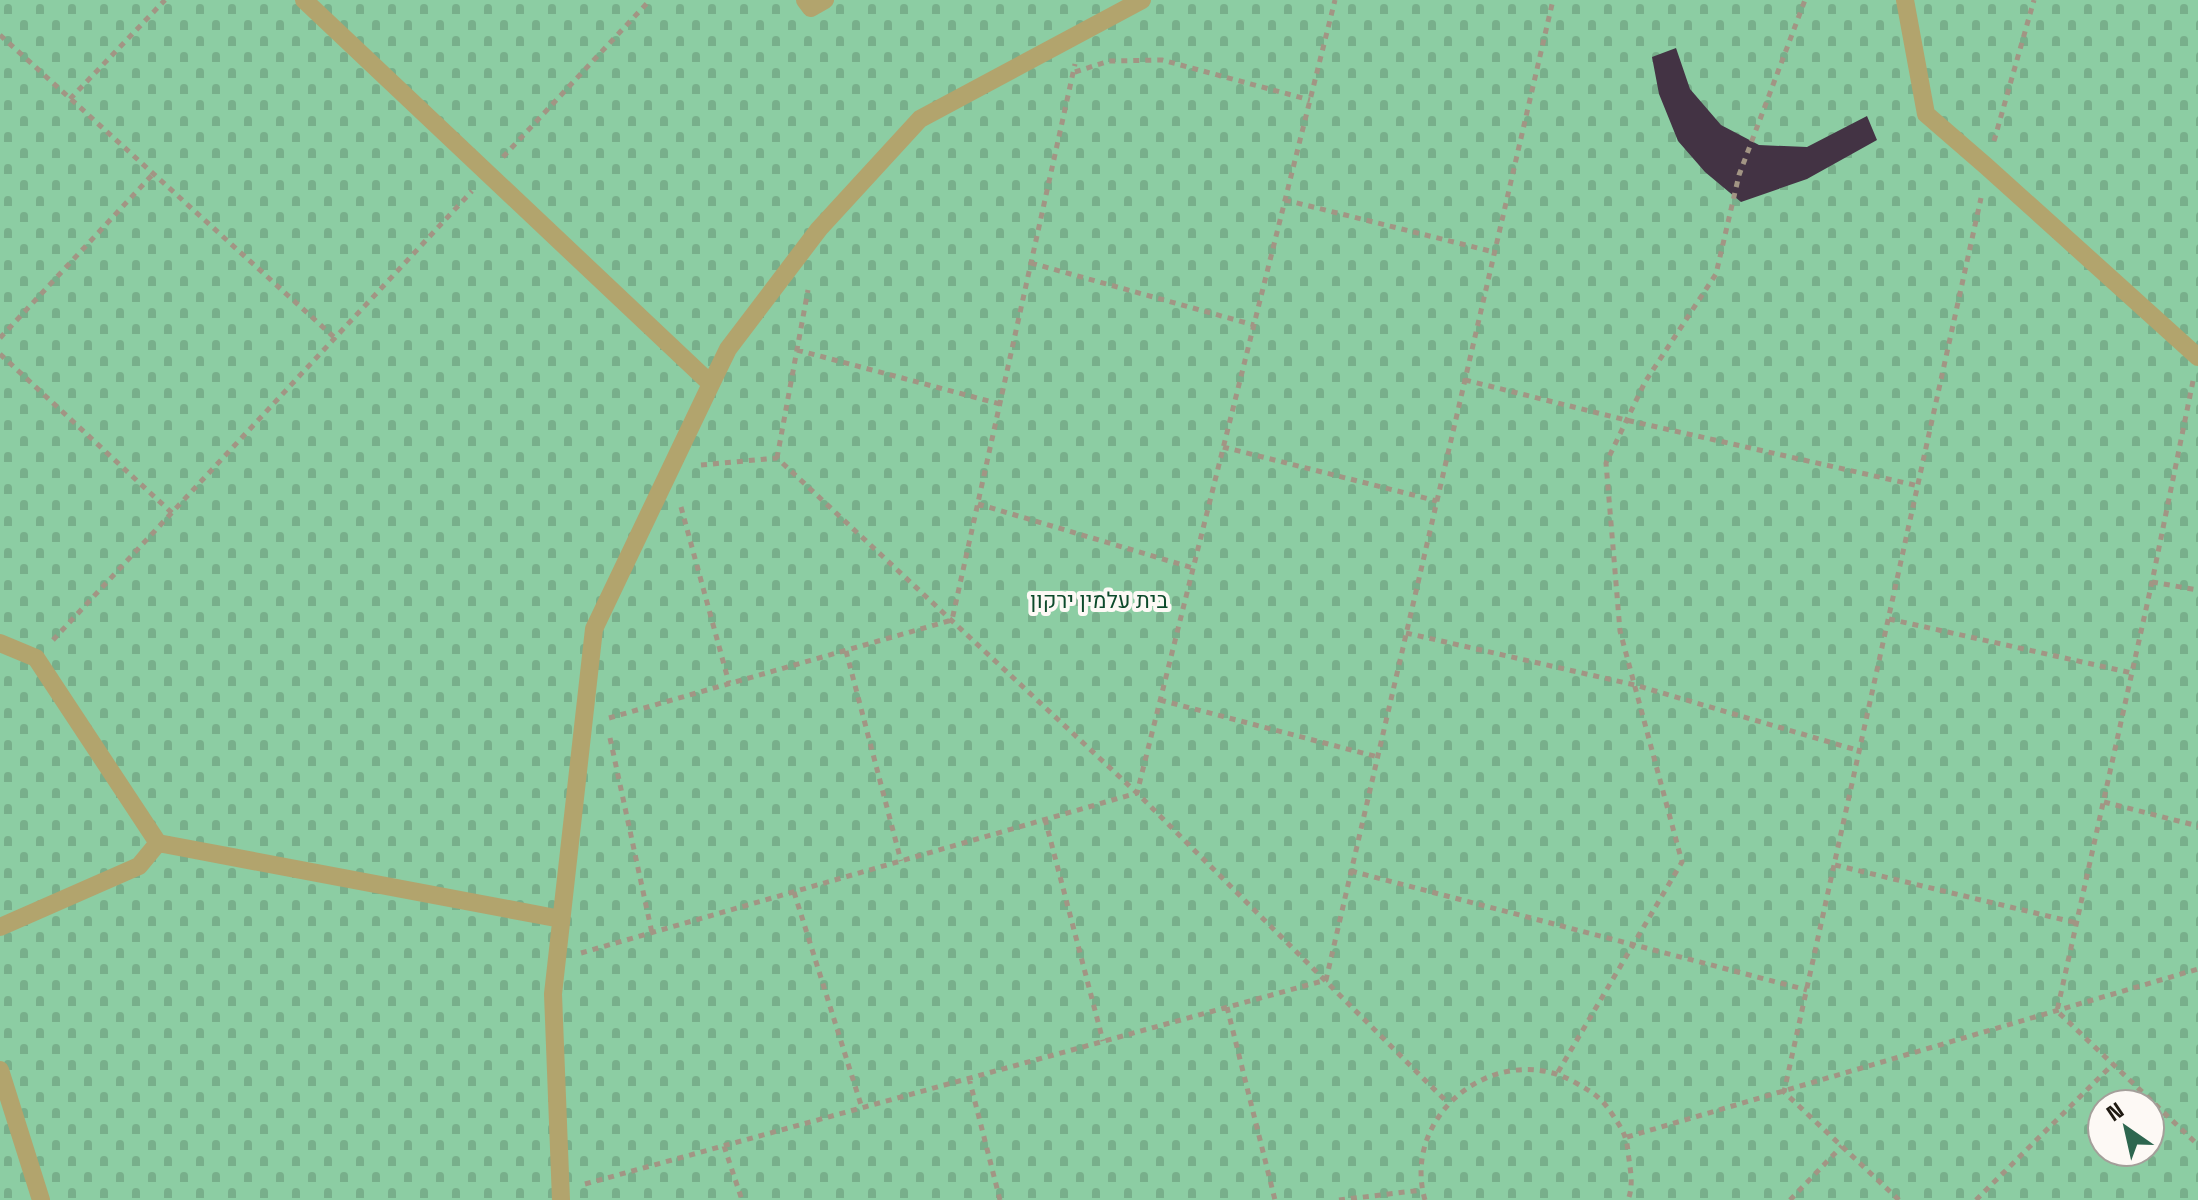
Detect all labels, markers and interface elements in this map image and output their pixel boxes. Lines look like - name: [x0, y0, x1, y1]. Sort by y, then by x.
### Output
- park label: בית עלמין ירקון: [1030, 586, 1168, 614]
- north arrow: [2086, 1088, 2166, 1168]
- text: N: [2101, 1096, 2129, 1127]

